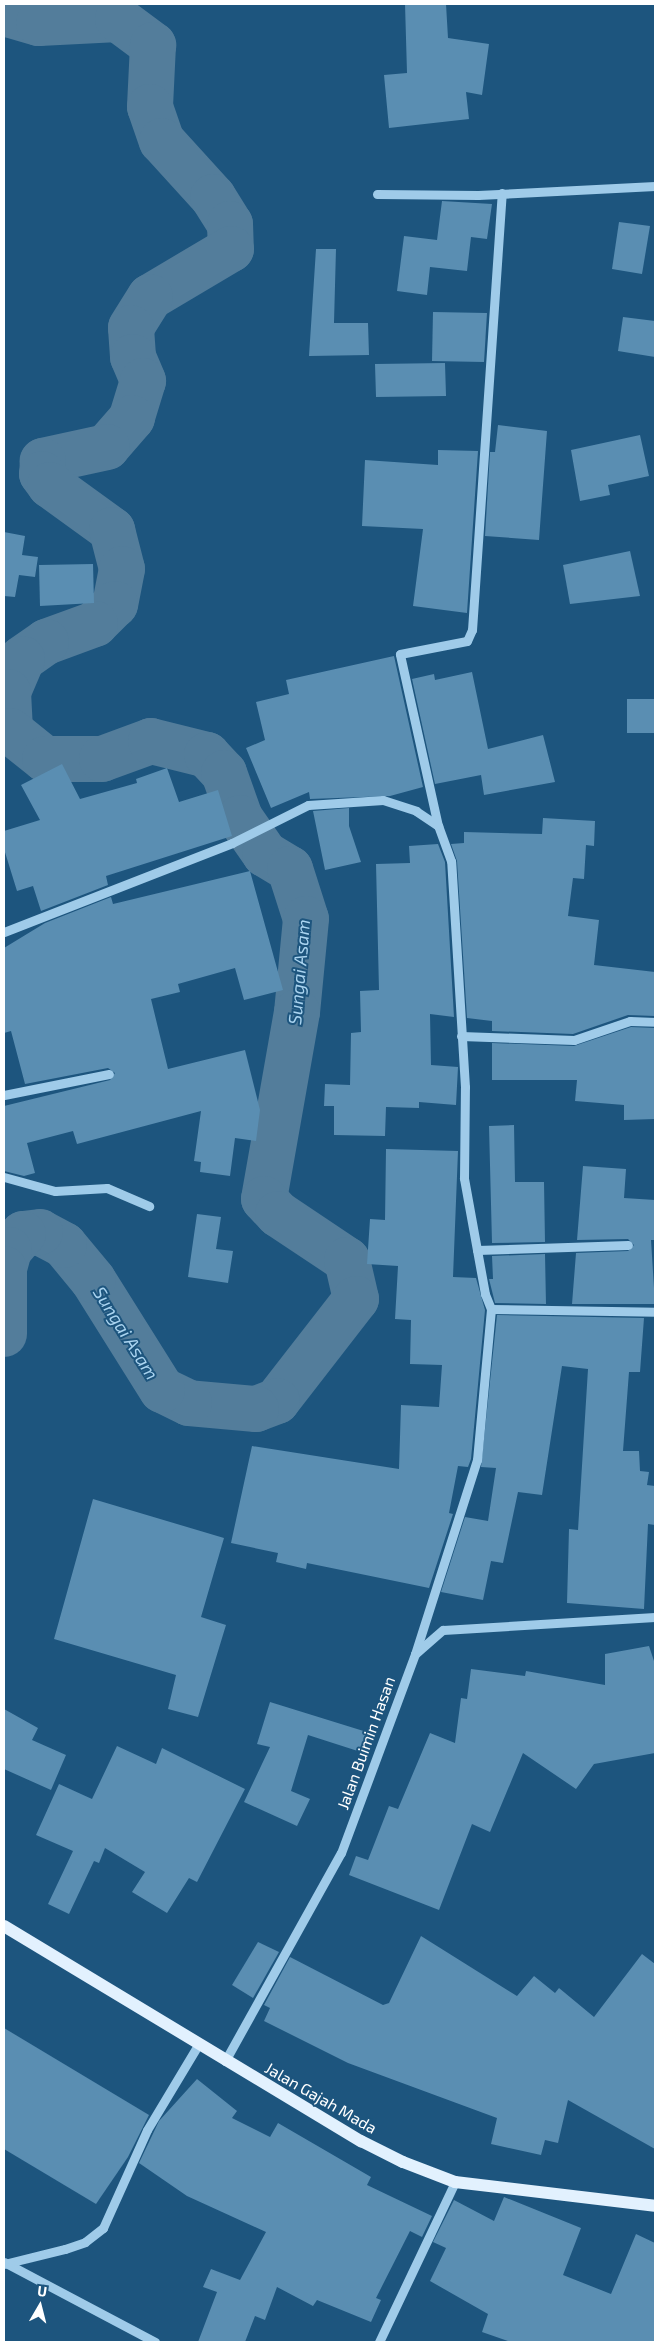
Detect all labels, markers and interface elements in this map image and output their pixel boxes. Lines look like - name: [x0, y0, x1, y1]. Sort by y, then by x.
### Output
- water label: Sungai Asam: [284, 918, 314, 1026]
- water label: Sungai Asam: [89, 1282, 163, 1384]
- street label: Jalan Buimin Hasan: [333, 1674, 399, 1812]
- street label: Jalan Gajah Mada: [262, 2058, 380, 2138]
- north arrow: [15, 2281, 65, 2331]
- text: U: [36, 2282, 48, 2300]

